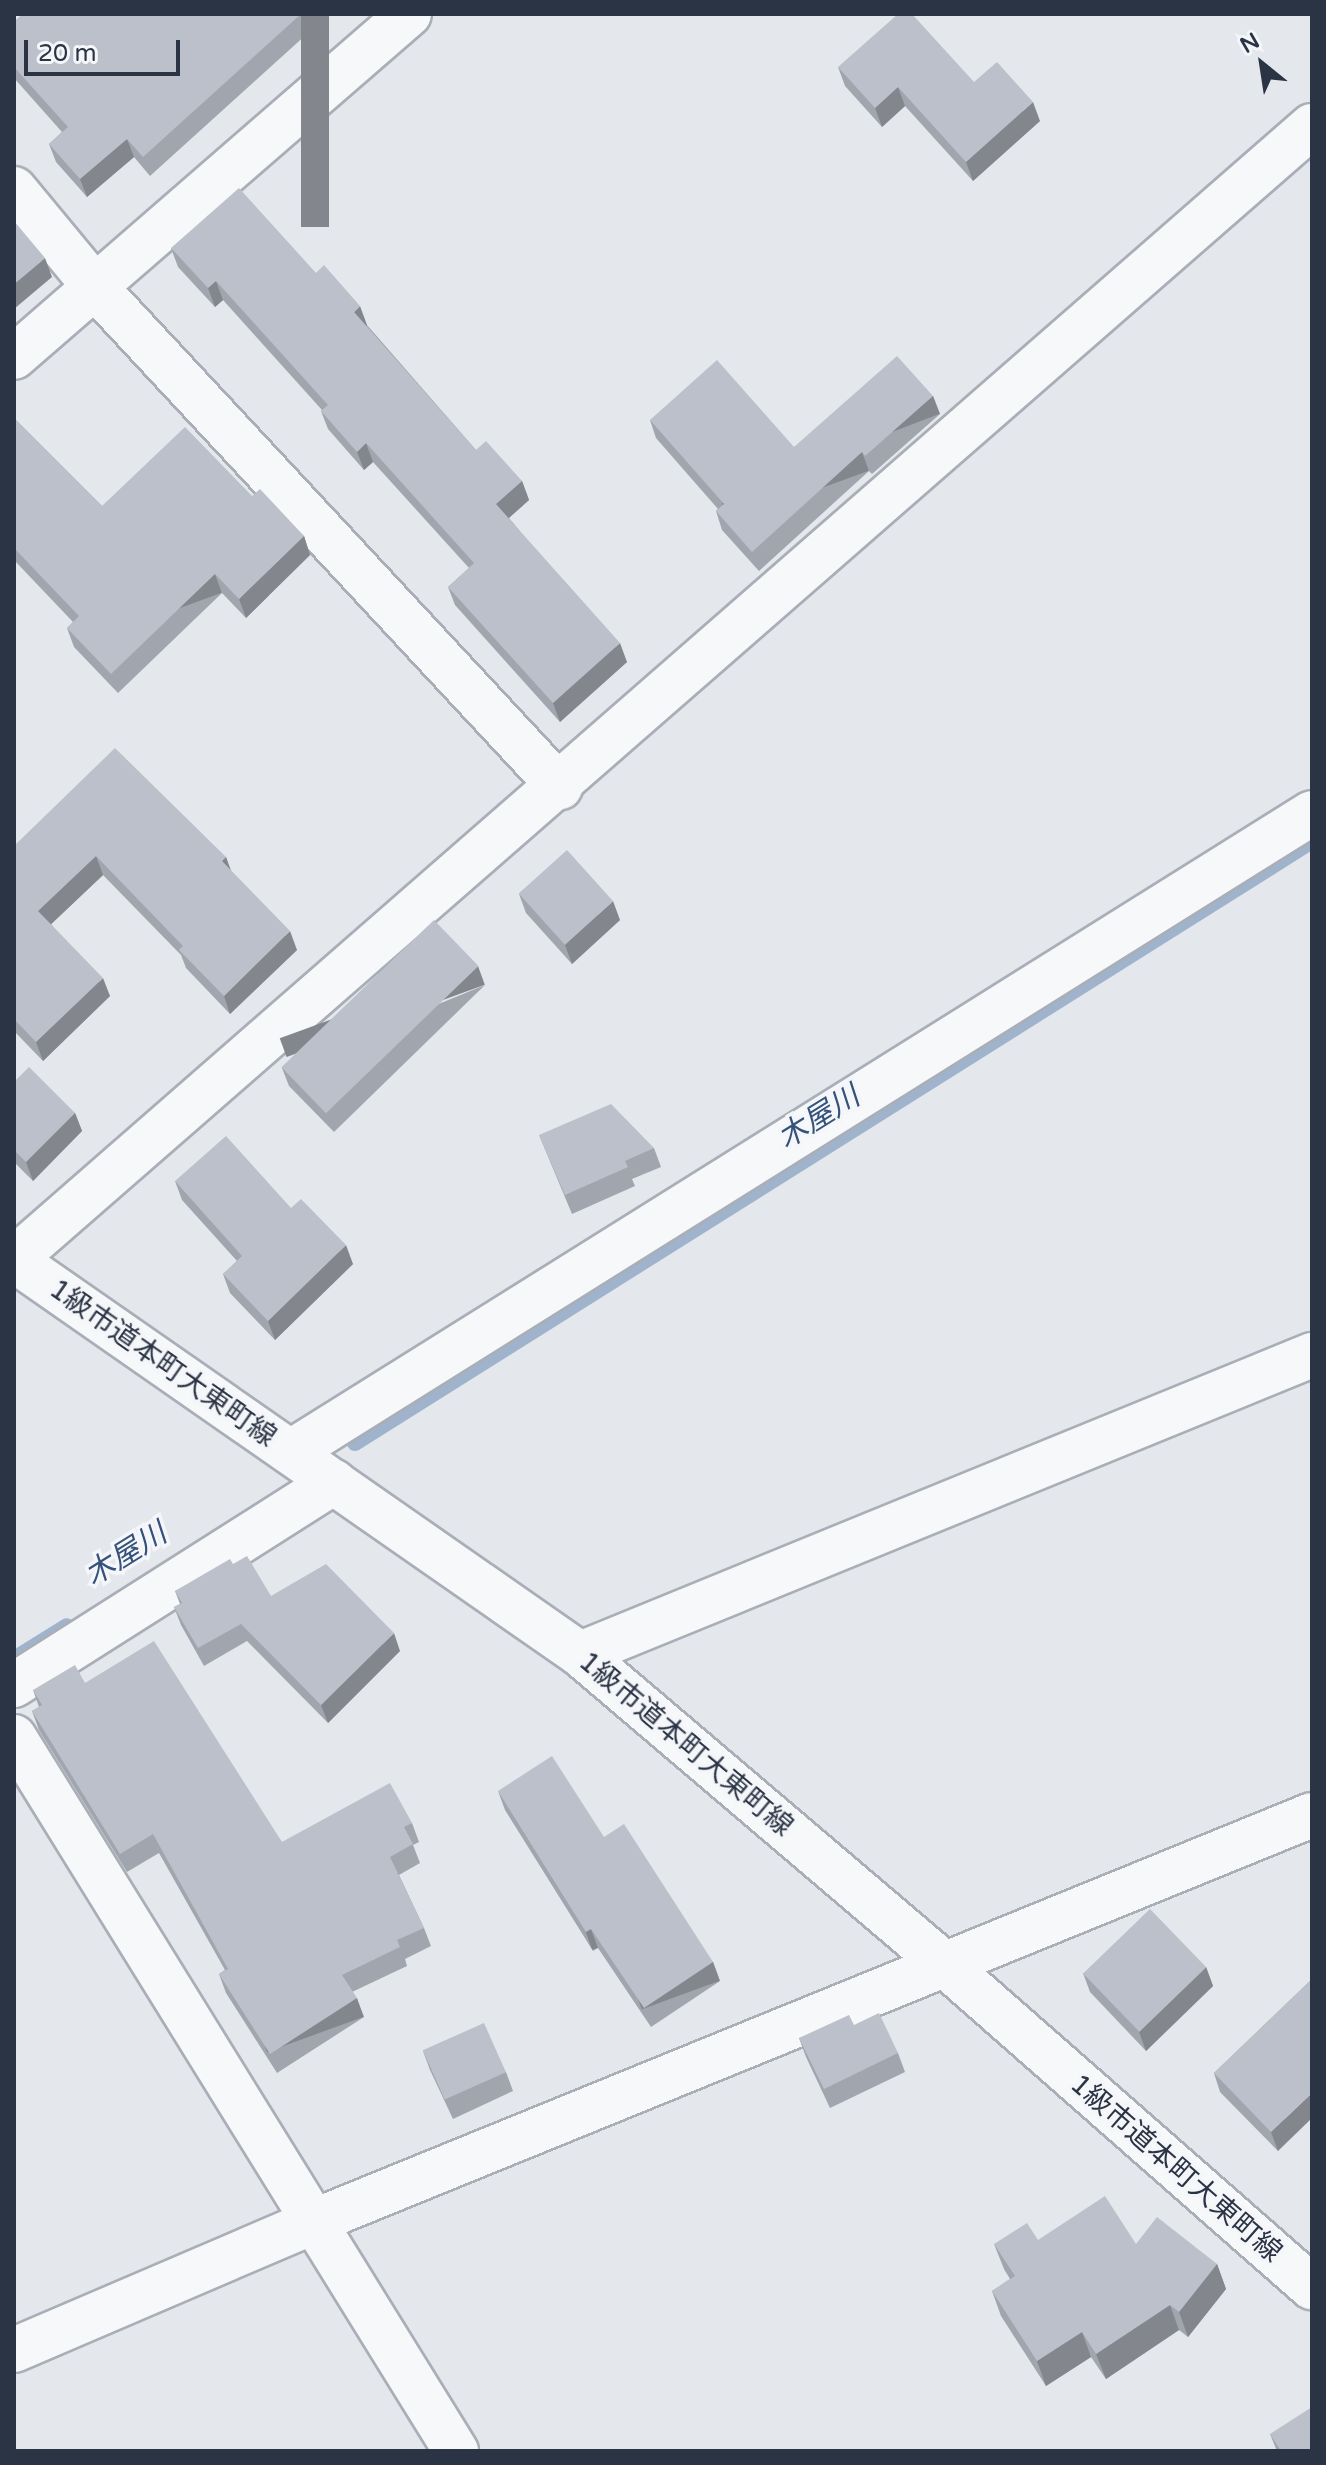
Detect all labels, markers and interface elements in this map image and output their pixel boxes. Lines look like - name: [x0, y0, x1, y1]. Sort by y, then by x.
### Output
- scale bar: [28, 24, 184, 74]
- north arrow: [1222, 24, 1302, 104]
- text: N: [1236, 28, 1264, 59]
- text: 20 m: [38, 39, 96, 68]
- water label: 木屋川: [771, 1079, 867, 1157]
- street label: 1級市道本町大東町線: [43, 1272, 283, 1454]
- water label: 木屋川: [78, 1516, 174, 1594]
- street label: 1級市道本町大東町線: [572, 1644, 800, 1844]
- street label: 1級市道本町大東町線: [1063, 2067, 1289, 2269]

